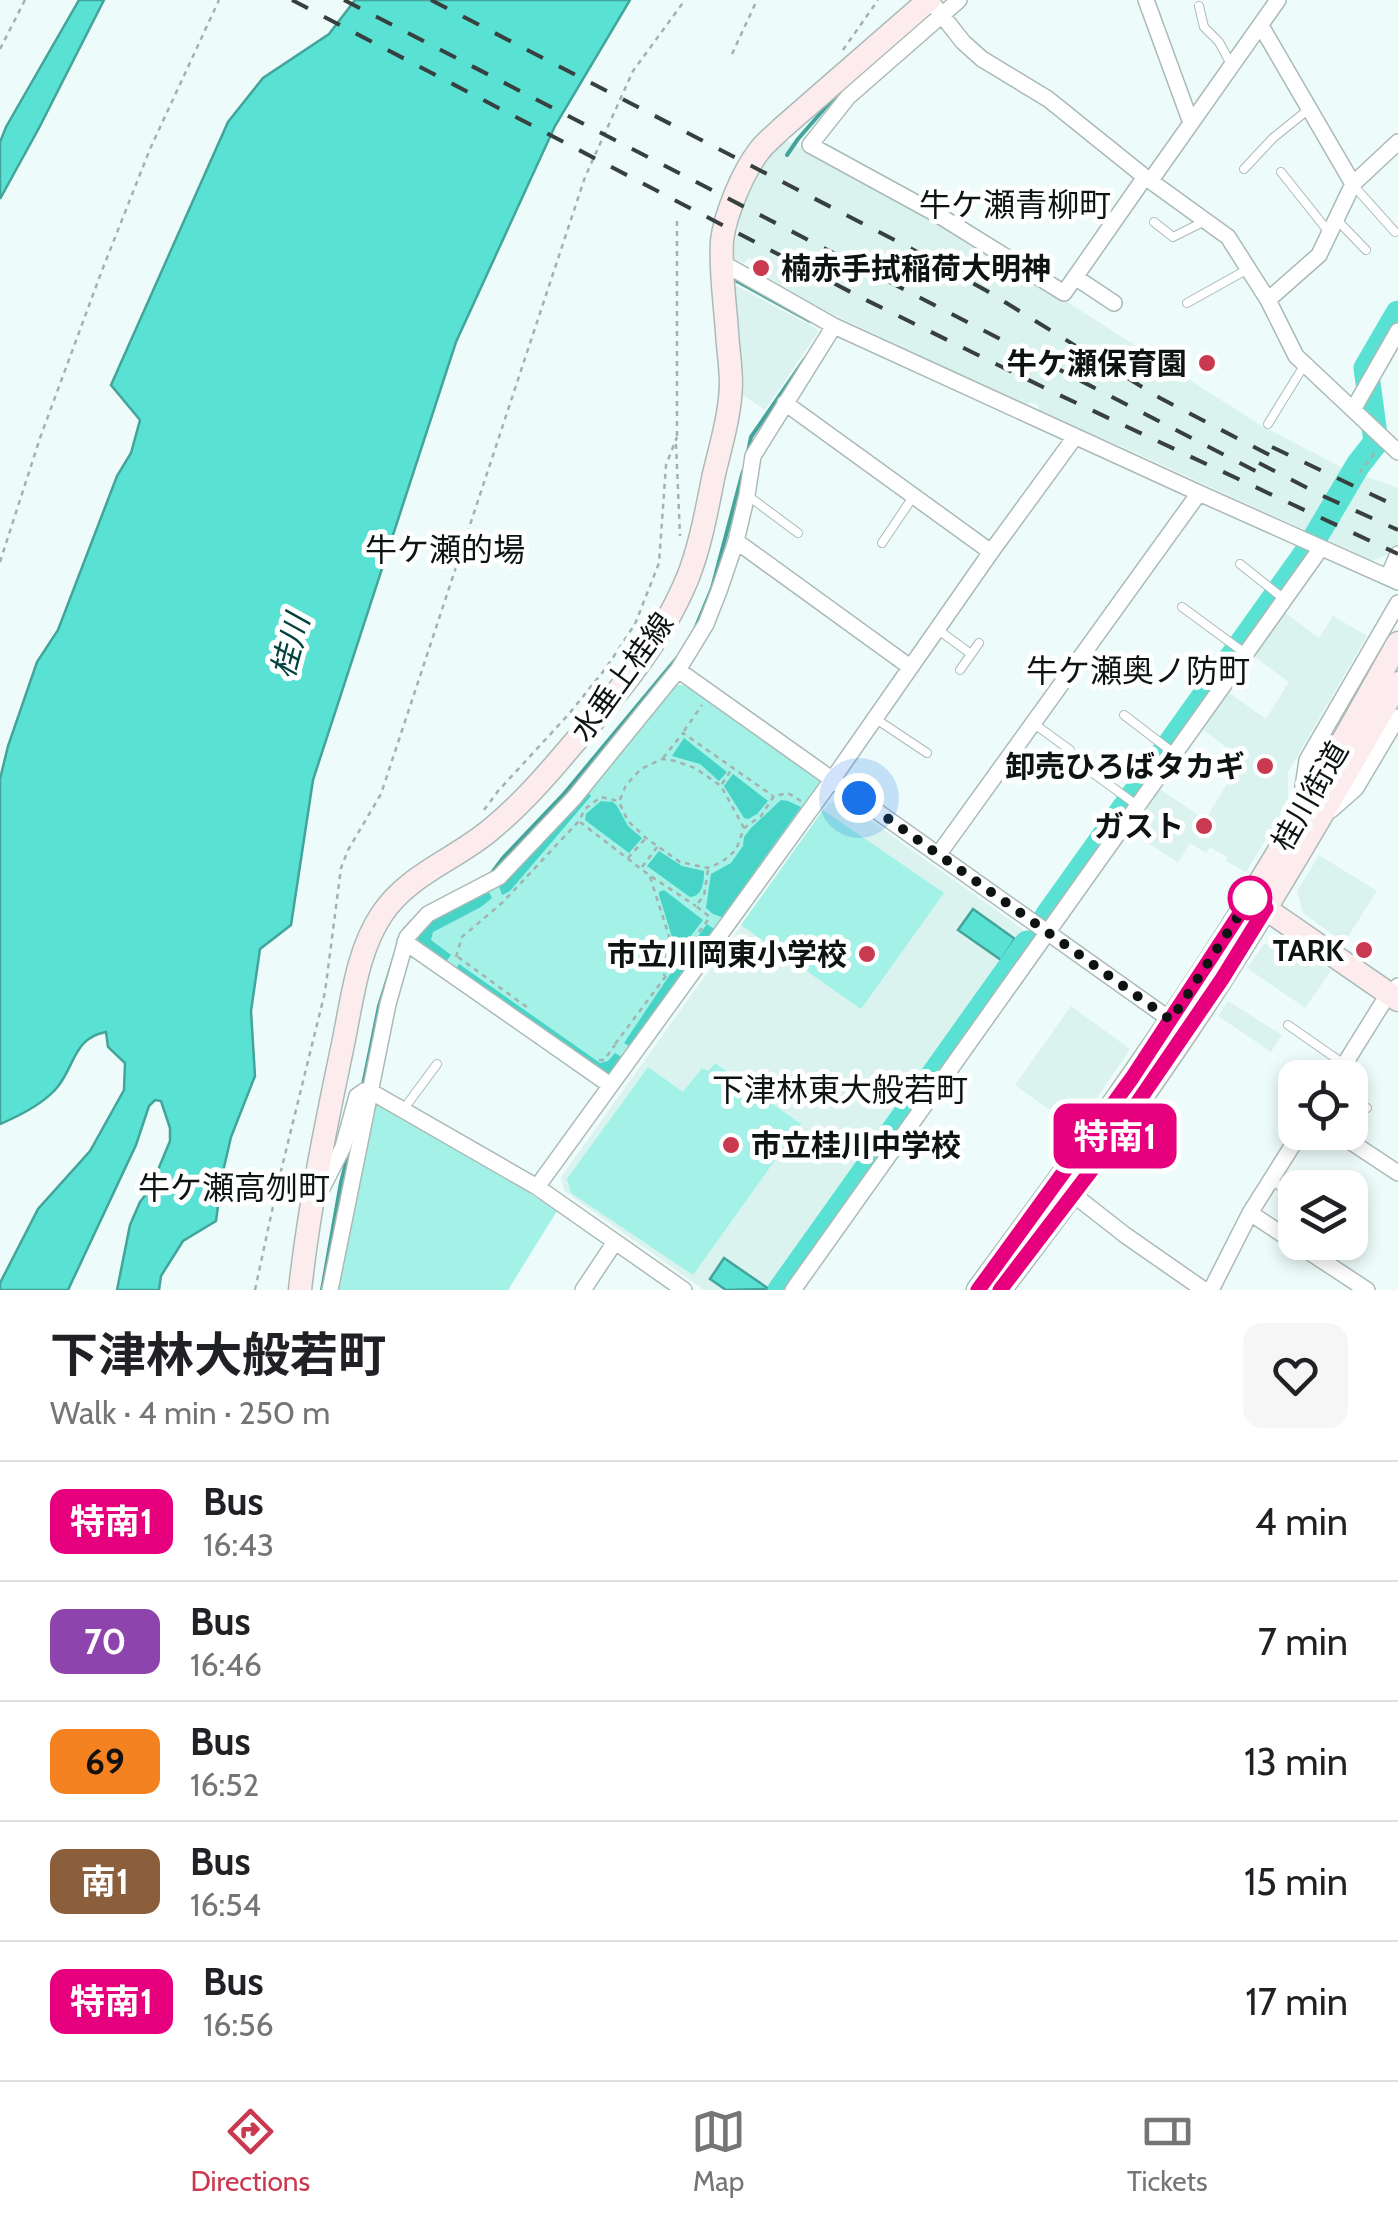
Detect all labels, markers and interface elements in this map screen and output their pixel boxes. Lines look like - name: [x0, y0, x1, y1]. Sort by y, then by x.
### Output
- district label: 牛ケ瀬青柳町: [919, 185, 1111, 224]
- place label: 楠赤手拭稲荷大明神: [781, 250, 1051, 287]
- marker: 楠赤手拭稲荷大明神: [750, 257, 772, 279]
- place label: 牛ケ瀬保育園: [1007, 345, 1187, 382]
- marker: 牛ケ瀬保育園: [1196, 352, 1218, 374]
- district label: 牛ケ瀬的場: [365, 530, 525, 569]
- street label: 水垂上桂線: [563, 605, 681, 749]
- water label: 桂川: [263, 607, 318, 682]
- district label: 牛ケ瀬奥ノ防町: [1026, 651, 1250, 690]
- street label: 桂川街道: [1264, 735, 1356, 857]
- place label: 卸売ひろばタカギ: [1005, 748, 1245, 785]
- marker: 卸売ひろばタカギ: [1254, 755, 1276, 777]
- your location: [834, 773, 884, 823]
- place label: ガスト: [1094, 808, 1184, 845]
- marker: ガスト: [1193, 815, 1215, 837]
- unlabelled marker: [1229, 877, 1271, 919]
- place label: TARK: [1273, 932, 1344, 969]
- place label: 市立川岡東小学校: [607, 936, 847, 973]
- marker: TARK: [1353, 939, 1375, 961]
- marker: 市立川岡東小学校: [856, 943, 878, 965]
- map controls: [1278, 1060, 1368, 1260]
- button: locate: [1278, 1060, 1368, 1150]
- district label: 下津林東大般若町: [712, 1070, 968, 1109]
- line badge: 特南1: [1058, 1104, 1172, 1168]
- text: 特南1: [1074, 1115, 1156, 1158]
- place label: 市立桂川中学校: [751, 1127, 961, 1164]
- marker: 市立桂川中学校: [720, 1134, 742, 1156]
- district label: 牛ケ瀬高刎町: [138, 1168, 330, 1207]
- button: layers: [1278, 1170, 1368, 1260]
- button: heart: [1243, 1323, 1348, 1428]
- text: 下津林大般若町: [50, 1326, 386, 1384]
- text: Walk · 4 min · 250 m: [50, 1393, 330, 1432]
- text: Bus: [203, 1478, 264, 1525]
- text: 4 min: [1255, 1498, 1348, 1545]
- text: 特南1: [70, 1500, 153, 1543]
- text: 16:43: [203, 1525, 274, 1564]
- text: Bus: [190, 1598, 251, 1645]
- text: 7 min: [1258, 1618, 1348, 1665]
- text: 70: [84, 1620, 126, 1663]
- text: 16:46: [190, 1645, 262, 1684]
- text: Bus: [190, 1718, 251, 1765]
- text: 13 min: [1244, 1738, 1348, 1785]
- text: 69: [85, 1740, 125, 1783]
- text: 16:52: [190, 1765, 259, 1804]
- text: Bus: [190, 1838, 251, 1885]
- text: 15 min: [1244, 1858, 1348, 1905]
- text: 南1: [81, 1860, 129, 1903]
- text: 16:54: [190, 1885, 261, 1924]
- text: Bus: [203, 1958, 264, 2005]
- text: 17 min: [1245, 1978, 1348, 2025]
- text: 特南1: [70, 1980, 153, 2023]
- text: 16:56: [203, 2005, 274, 2044]
- tab: Directions: [190, 2104, 310, 2198]
- tab: Map: [691, 2104, 746, 2198]
- tab: Tickets: [1127, 2104, 1208, 2198]

